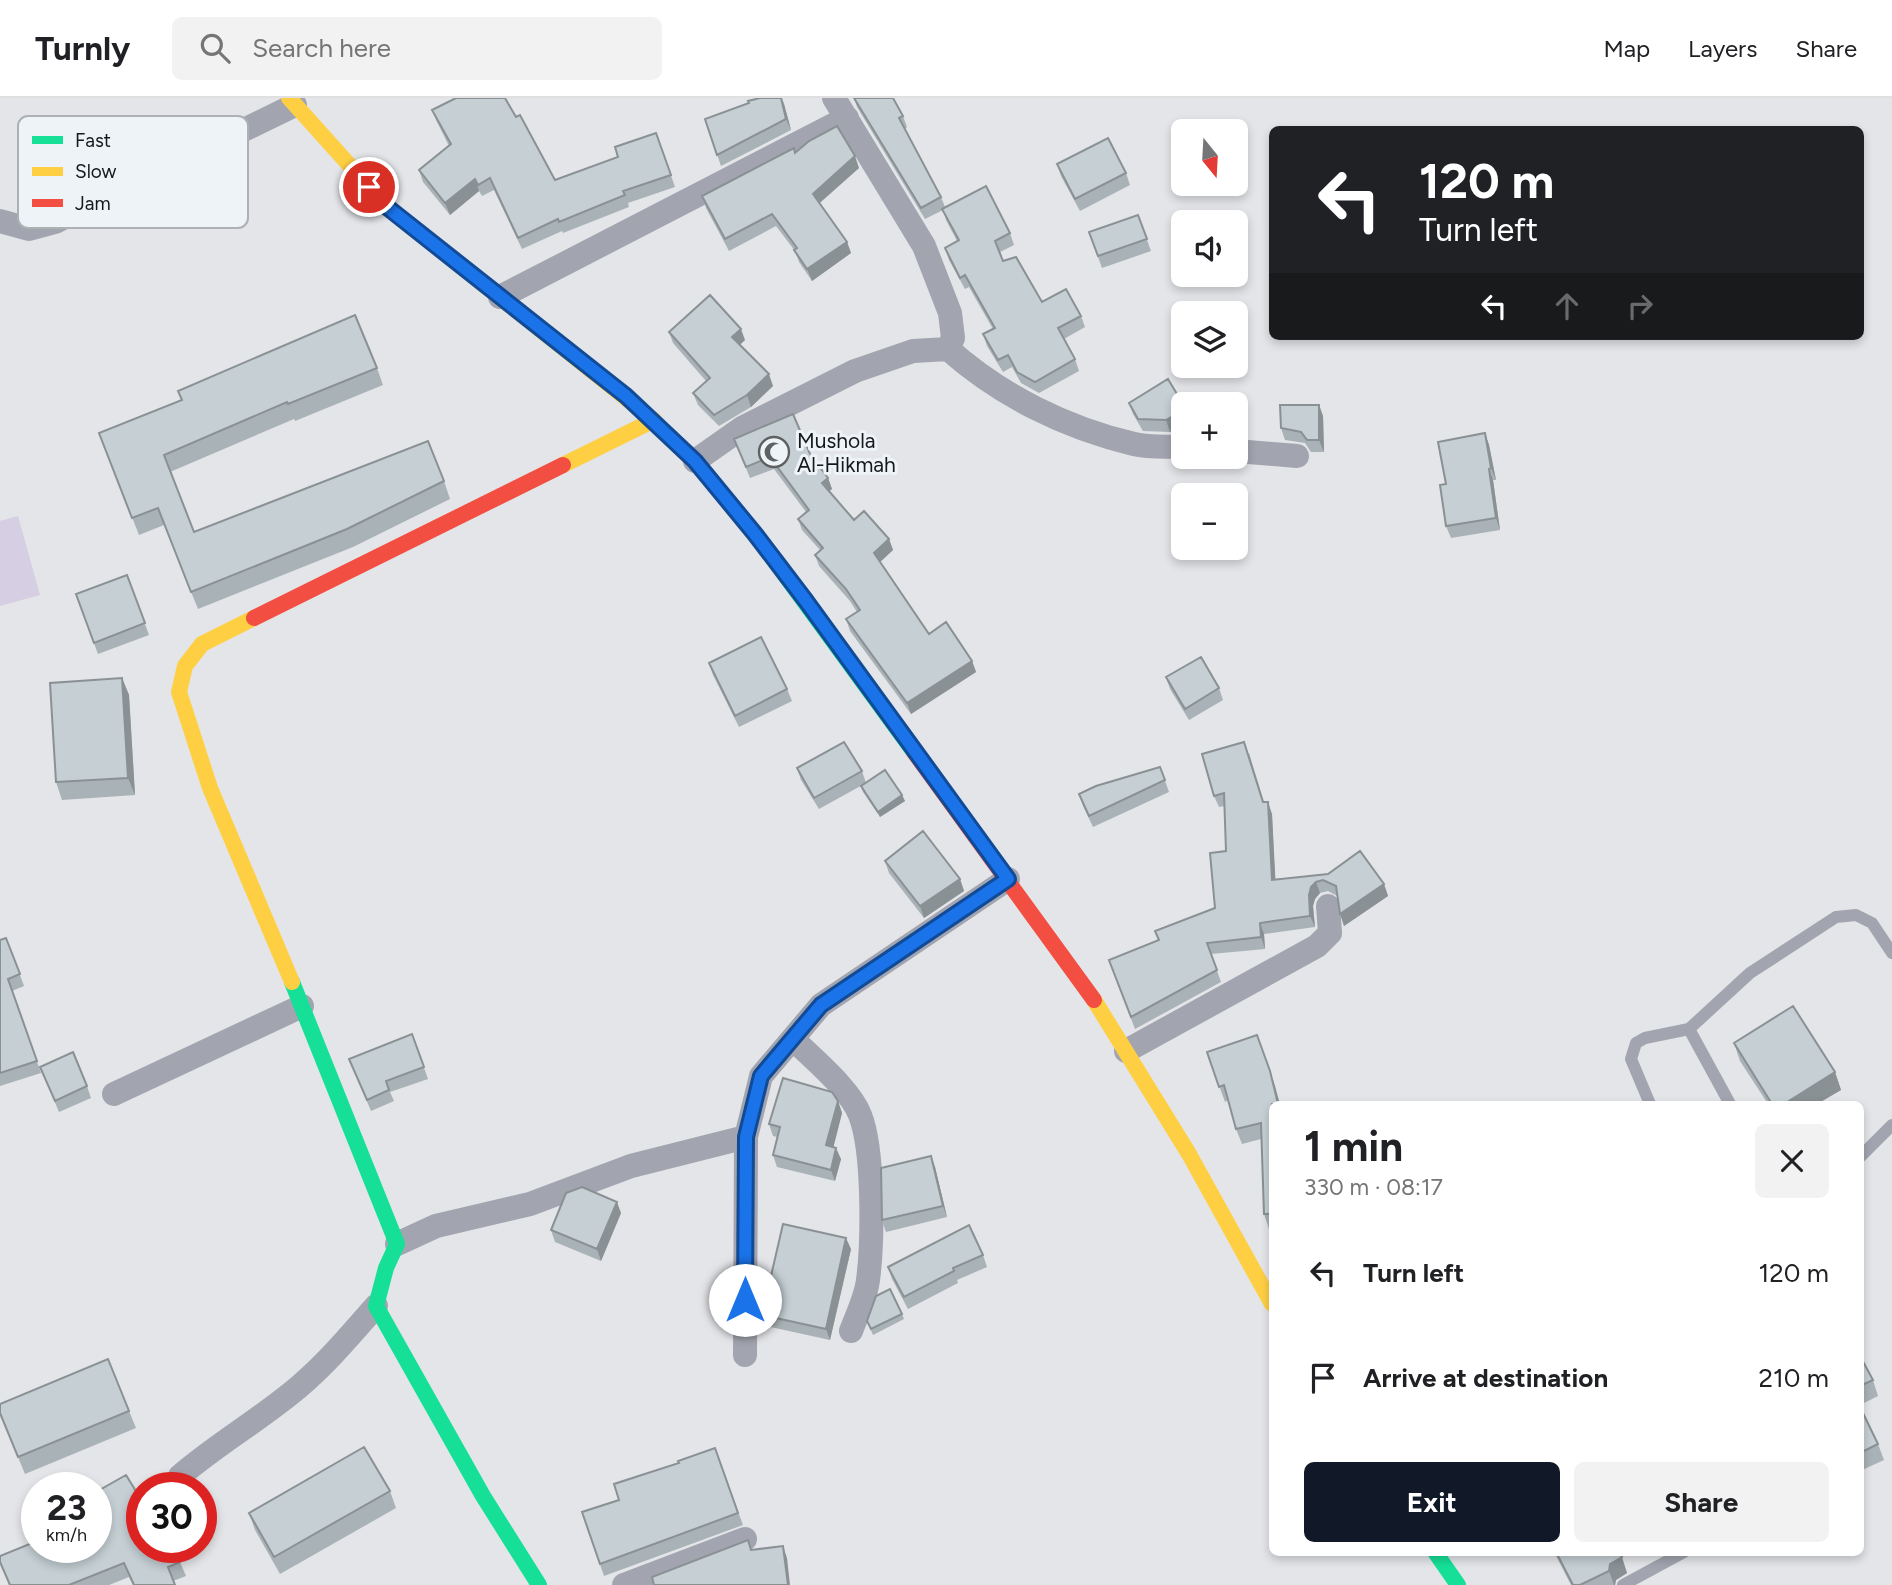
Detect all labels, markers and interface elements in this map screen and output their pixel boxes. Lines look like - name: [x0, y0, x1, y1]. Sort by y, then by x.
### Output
- search box: [172, 17, 662, 80]
- text: Turnly: [35, 29, 130, 68]
- icon: search: [196, 29, 234, 67]
- text: Search here: [252, 32, 391, 64]
- text: Map: [1603, 34, 1650, 63]
- text: Layers: [1688, 34, 1757, 63]
- text: Share: [1795, 34, 1857, 63]
- legend: [18, 116, 248, 228]
- north arrow: [1171, 119, 1248, 196]
- map controls: [1171, 119, 1248, 560]
- text: Fast: [75, 129, 111, 152]
- text: 120 m: [1419, 151, 1554, 210]
- icon: left: [1304, 154, 1395, 245]
- pin: [339, 157, 399, 217]
- text: Slow: [75, 160, 117, 183]
- icon: arrive: [350, 168, 388, 206]
- text: Jam: [75, 192, 111, 215]
- button: sound: [1171, 210, 1248, 287]
- text: Turn left: [1419, 211, 1538, 249]
- icon: left: [1475, 287, 1513, 325]
- icon: ahead: [1548, 287, 1586, 325]
- icon: right: [1621, 287, 1659, 325]
- button: layers: [1171, 301, 1248, 378]
- button: +: [1171, 392, 1248, 469]
- place label: Mushola Al-Hikmah: [797, 428, 896, 477]
- mosque icon: Mushola Al-Hikmah: [757, 435, 791, 469]
- button: −: [1171, 483, 1248, 560]
- text: 1 min: [1304, 1121, 1403, 1172]
- button: close: [1755, 1124, 1829, 1198]
- text: 330 m · 08:17: [1304, 1173, 1443, 1201]
- icon: left: [1304, 1254, 1342, 1292]
- text: Turn left: [1363, 1257, 1464, 1289]
- text: 120 m: [1759, 1257, 1829, 1289]
- position arrow: [708, 1263, 782, 1337]
- icon: arrive: [1304, 1359, 1342, 1397]
- text: Arrive at destination: [1363, 1362, 1608, 1394]
- text: 210 m: [1759, 1362, 1829, 1394]
- button: Exit: [1304, 1462, 1560, 1542]
- button: Share: [1574, 1462, 1829, 1542]
- speed limit sign: 30: [126, 1472, 217, 1563]
- text: 23: [47, 1487, 86, 1529]
- text: km/h: [46, 1524, 87, 1546]

